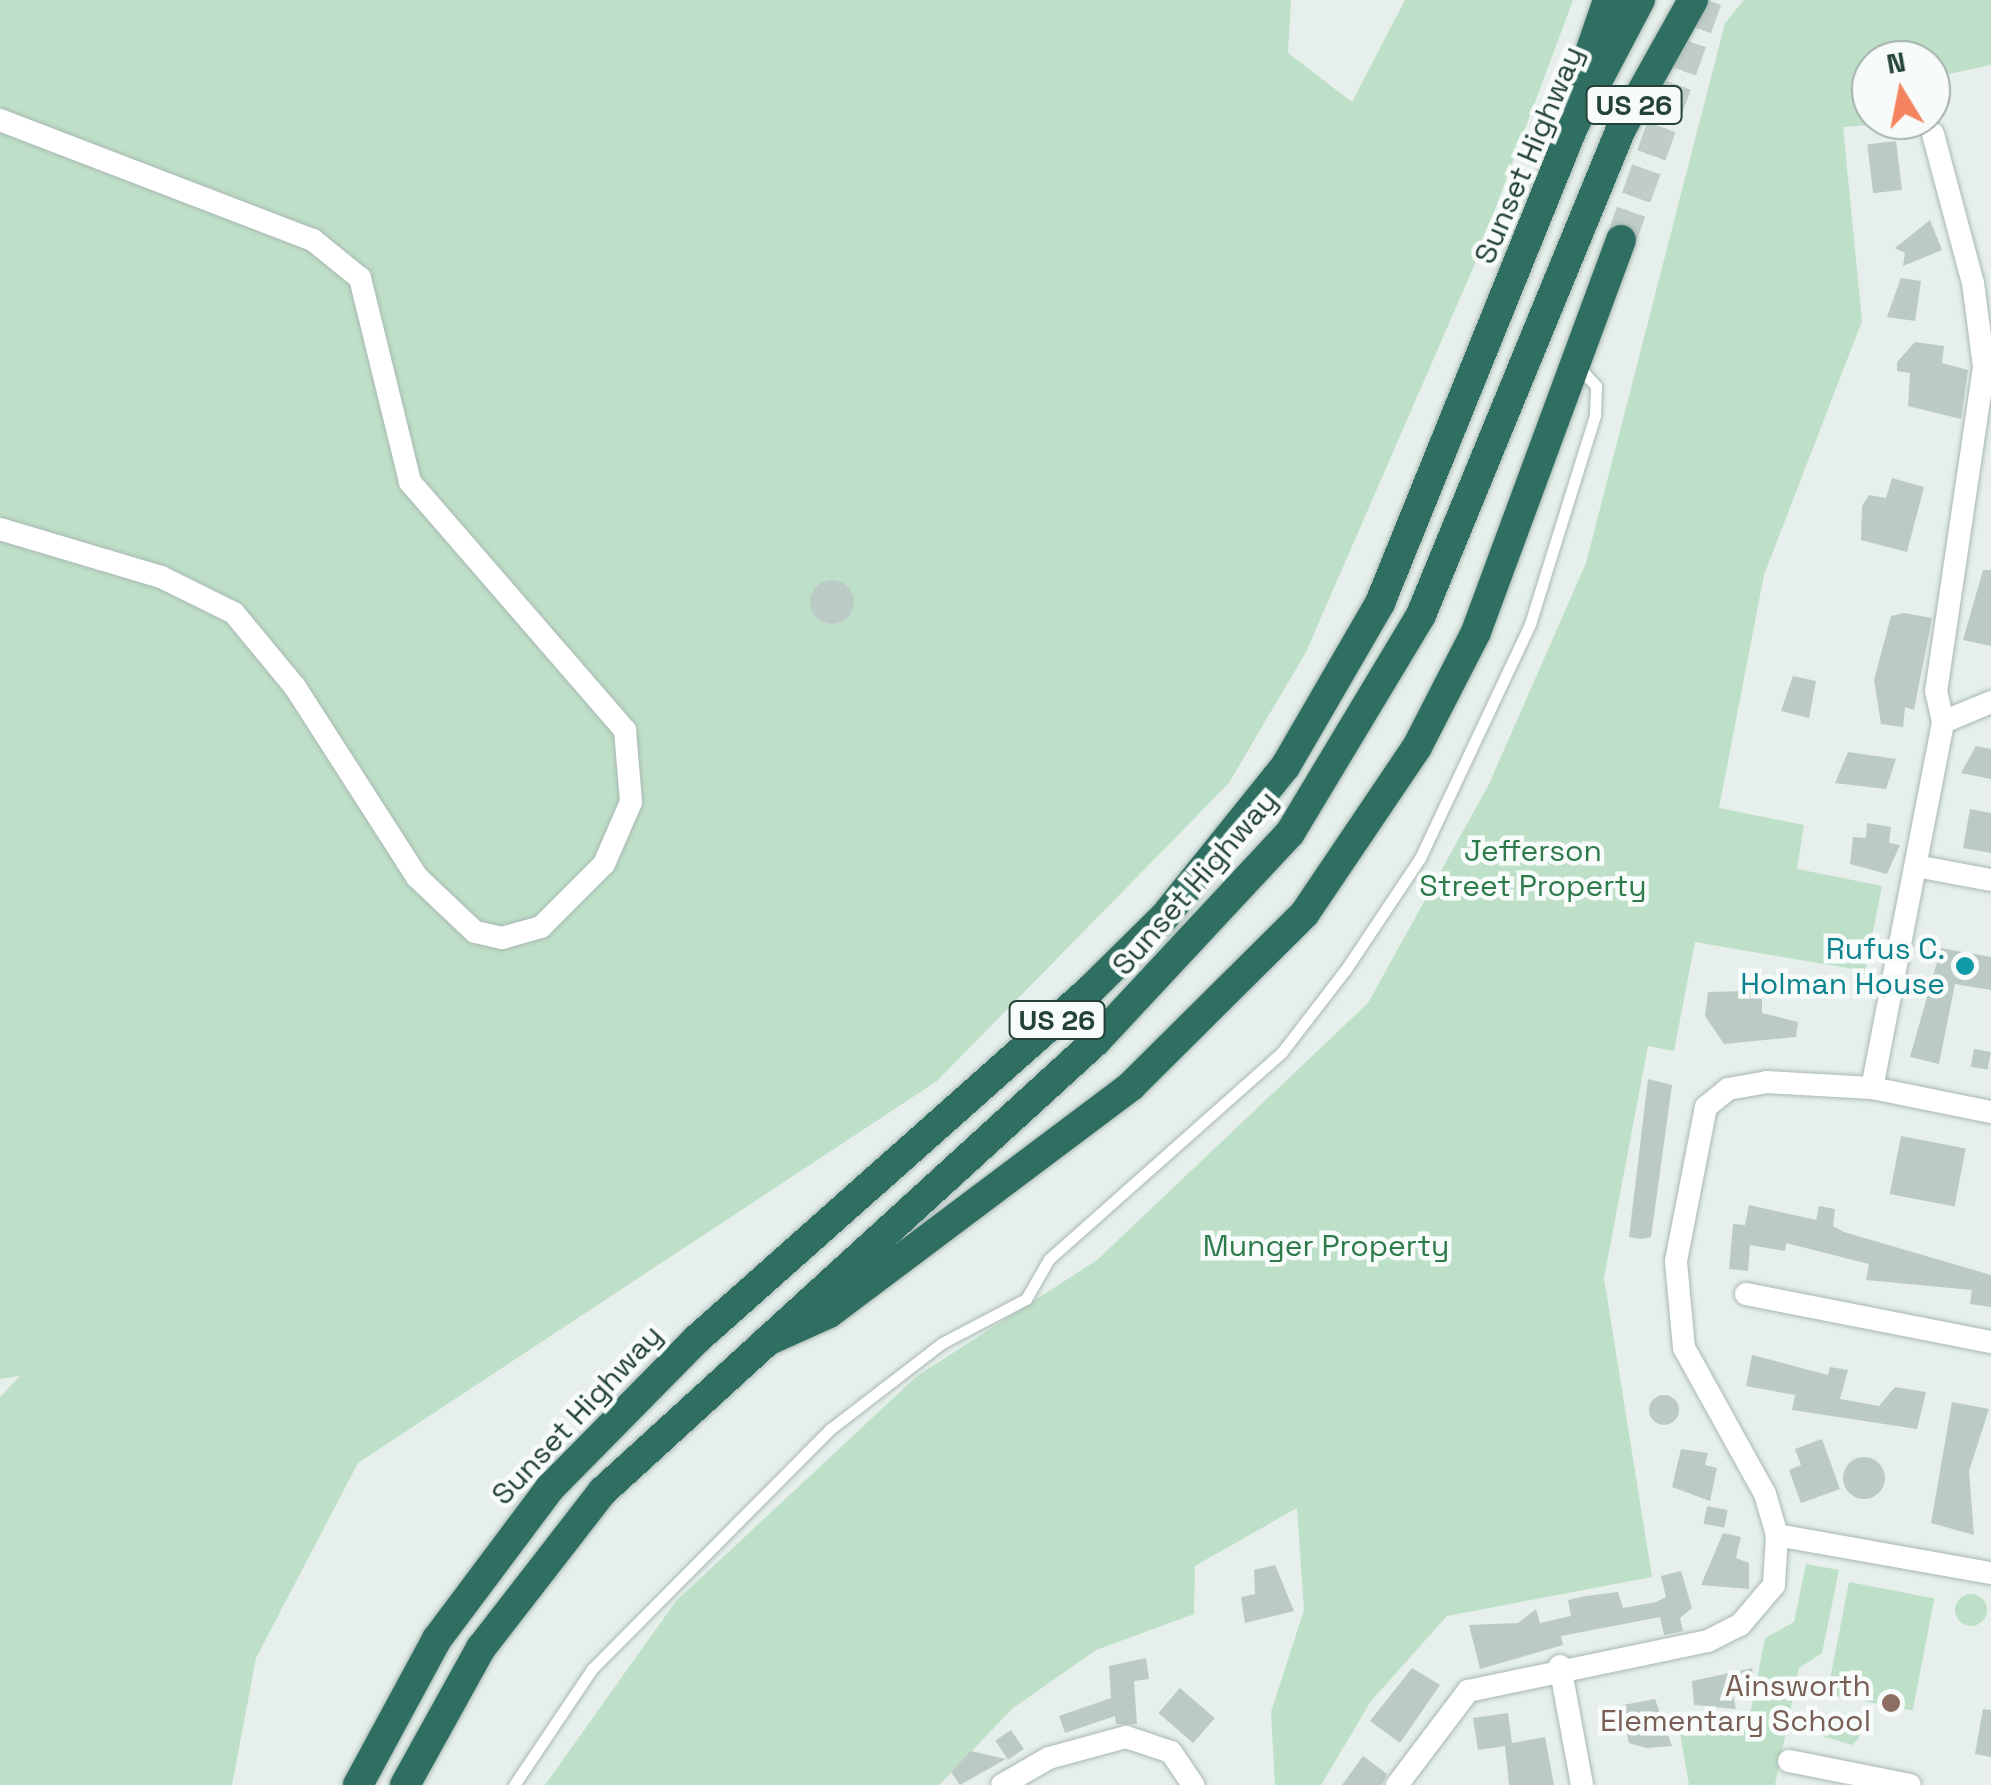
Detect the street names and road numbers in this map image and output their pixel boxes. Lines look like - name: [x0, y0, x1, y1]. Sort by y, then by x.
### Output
- street label: Sunset Highway: [1467, 41, 1591, 269]
- road number: US 26: [1584, 82, 1684, 128]
- street label: Sunset Highway: [1105, 783, 1285, 983]
- road number: US 26: [1007, 997, 1107, 1043]
- street label: Sunset Highway: [484, 1317, 670, 1513]

